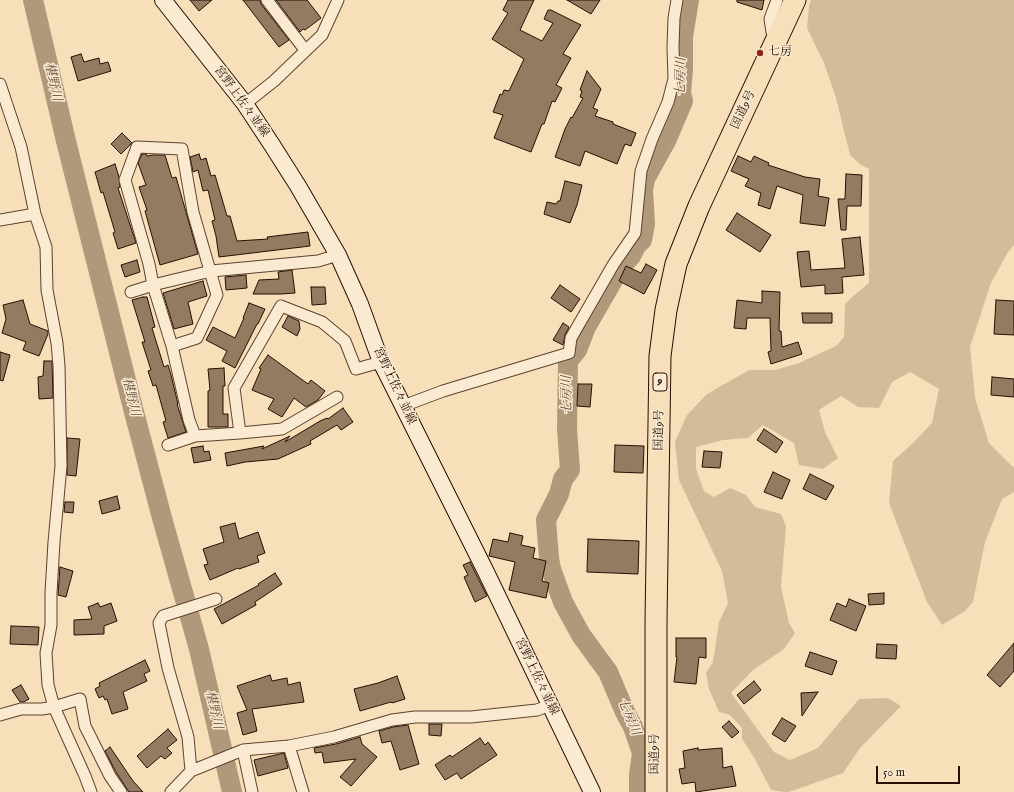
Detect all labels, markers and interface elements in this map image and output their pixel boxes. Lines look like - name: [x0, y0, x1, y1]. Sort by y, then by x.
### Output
- place label: 七房: [768, 46, 792, 60]
- marker: 七房: [755, 48, 765, 58]
- water label: 七房川: [674, 57, 690, 97]
- water label: 椹野川: [40, 61, 64, 103]
- street label: 宮野上佐々並線: [210, 64, 272, 140]
- street label: 国道9号: [729, 88, 759, 132]
- street label: 宮野上佐々並線: [370, 345, 418, 427]
- road number: 9: [653, 373, 667, 391]
- water label: 七房川: [560, 375, 576, 415]
- water label: 椹野川: [118, 376, 142, 418]
- street label: 国道9号: [652, 409, 668, 451]
- street label: 宮野上佐々並線: [511, 636, 561, 718]
- water label: 椹野川: [201, 689, 225, 731]
- water label: 七房川: [613, 696, 643, 738]
- street label: 国道9号: [649, 733, 663, 775]
- scale bar: [878, 758, 962, 784]
- text: 50 m: [883, 765, 905, 780]

